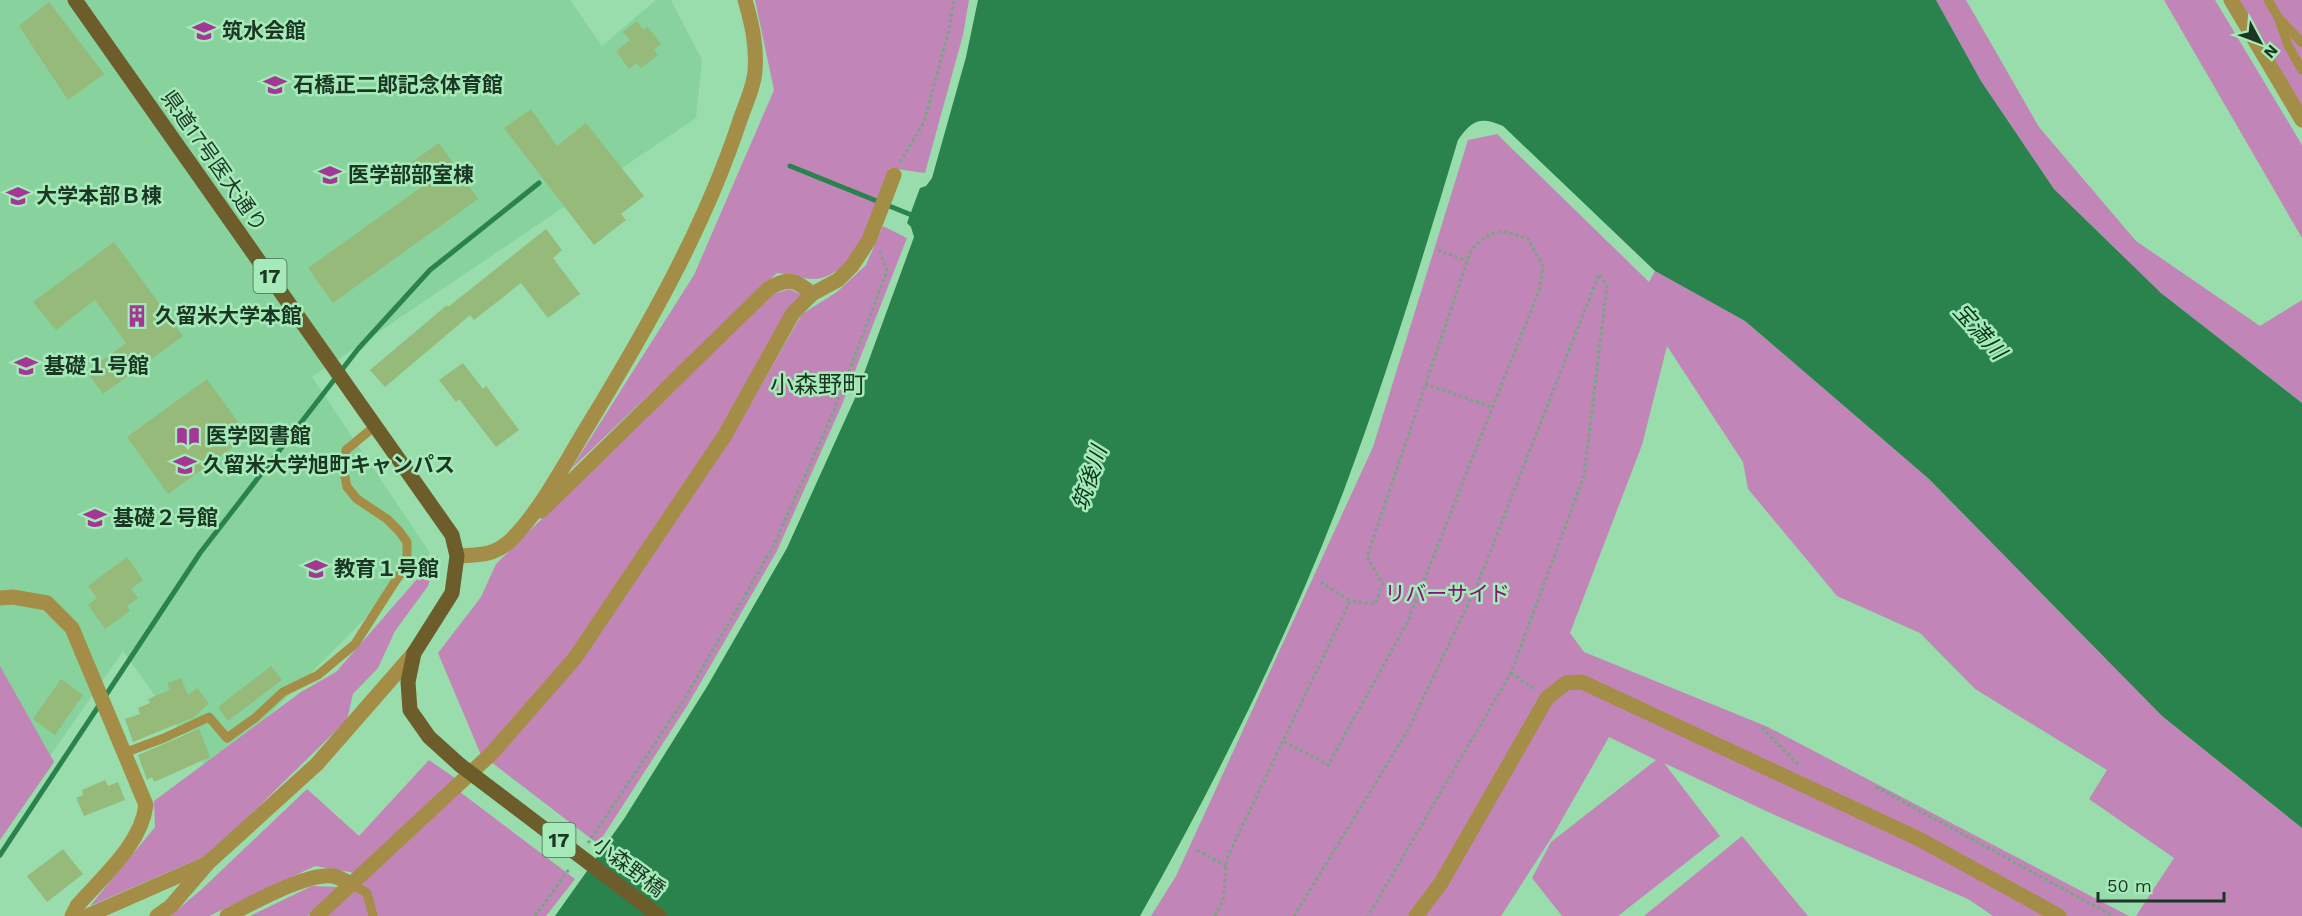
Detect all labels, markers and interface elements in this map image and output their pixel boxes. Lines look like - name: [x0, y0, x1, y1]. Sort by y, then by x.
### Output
- north arrow: [2230, 12, 2290, 72]
- school or university icon: 筑水会館: [191, 18, 217, 44]
- place label: 筑水会館: [222, 18, 306, 43]
- text: N: [2260, 41, 2282, 62]
- school or university icon: 石橋正二郎記念体育館: [262, 72, 288, 98]
- place label: 石橋正二郎記念体育館: [293, 72, 503, 97]
- street label: 県道17号医大通り: [156, 85, 273, 236]
- school or university icon: 医学部部室棟: [317, 162, 343, 188]
- place label: 医学部部室棟: [348, 162, 474, 187]
- school or university icon: 大学本部Ｂ棟: [5, 183, 31, 209]
- place label: 大学本部Ｂ棟: [36, 183, 162, 208]
- road number: 17: [254, 259, 286, 293]
- water label: 宝満川: [1948, 298, 2012, 366]
- building icon: 久留米大学本館: [124, 303, 150, 329]
- place label: 久留米大学本館: [155, 303, 302, 328]
- school or university icon: 基礎１号館: [13, 353, 39, 379]
- place label: 基礎１号館: [44, 353, 149, 378]
- district label: 小森野町: [770, 371, 866, 399]
- library icon: 医学図書館: [175, 423, 201, 449]
- place label: 医学図書館: [206, 423, 311, 448]
- water label: 筑後川: [1067, 441, 1112, 513]
- school or university icon: 久留米大学旭町キャンパス: [172, 452, 198, 478]
- place label: 久留米大学旭町キャンパス: [203, 452, 455, 477]
- school or university icon: 基礎２号館: [82, 505, 108, 531]
- place label: 基礎２号館: [113, 505, 218, 530]
- school or university icon: 教育１号館: [303, 556, 329, 582]
- place label: 教育１号館: [334, 556, 439, 581]
- park label: リバーサイド: [1384, 581, 1510, 606]
- road number: 17: [542, 823, 576, 857]
- street label: 小森野橋: [588, 831, 670, 902]
- scale bar: [2098, 865, 2224, 903]
- text: 50 m: [2107, 875, 2152, 896]

